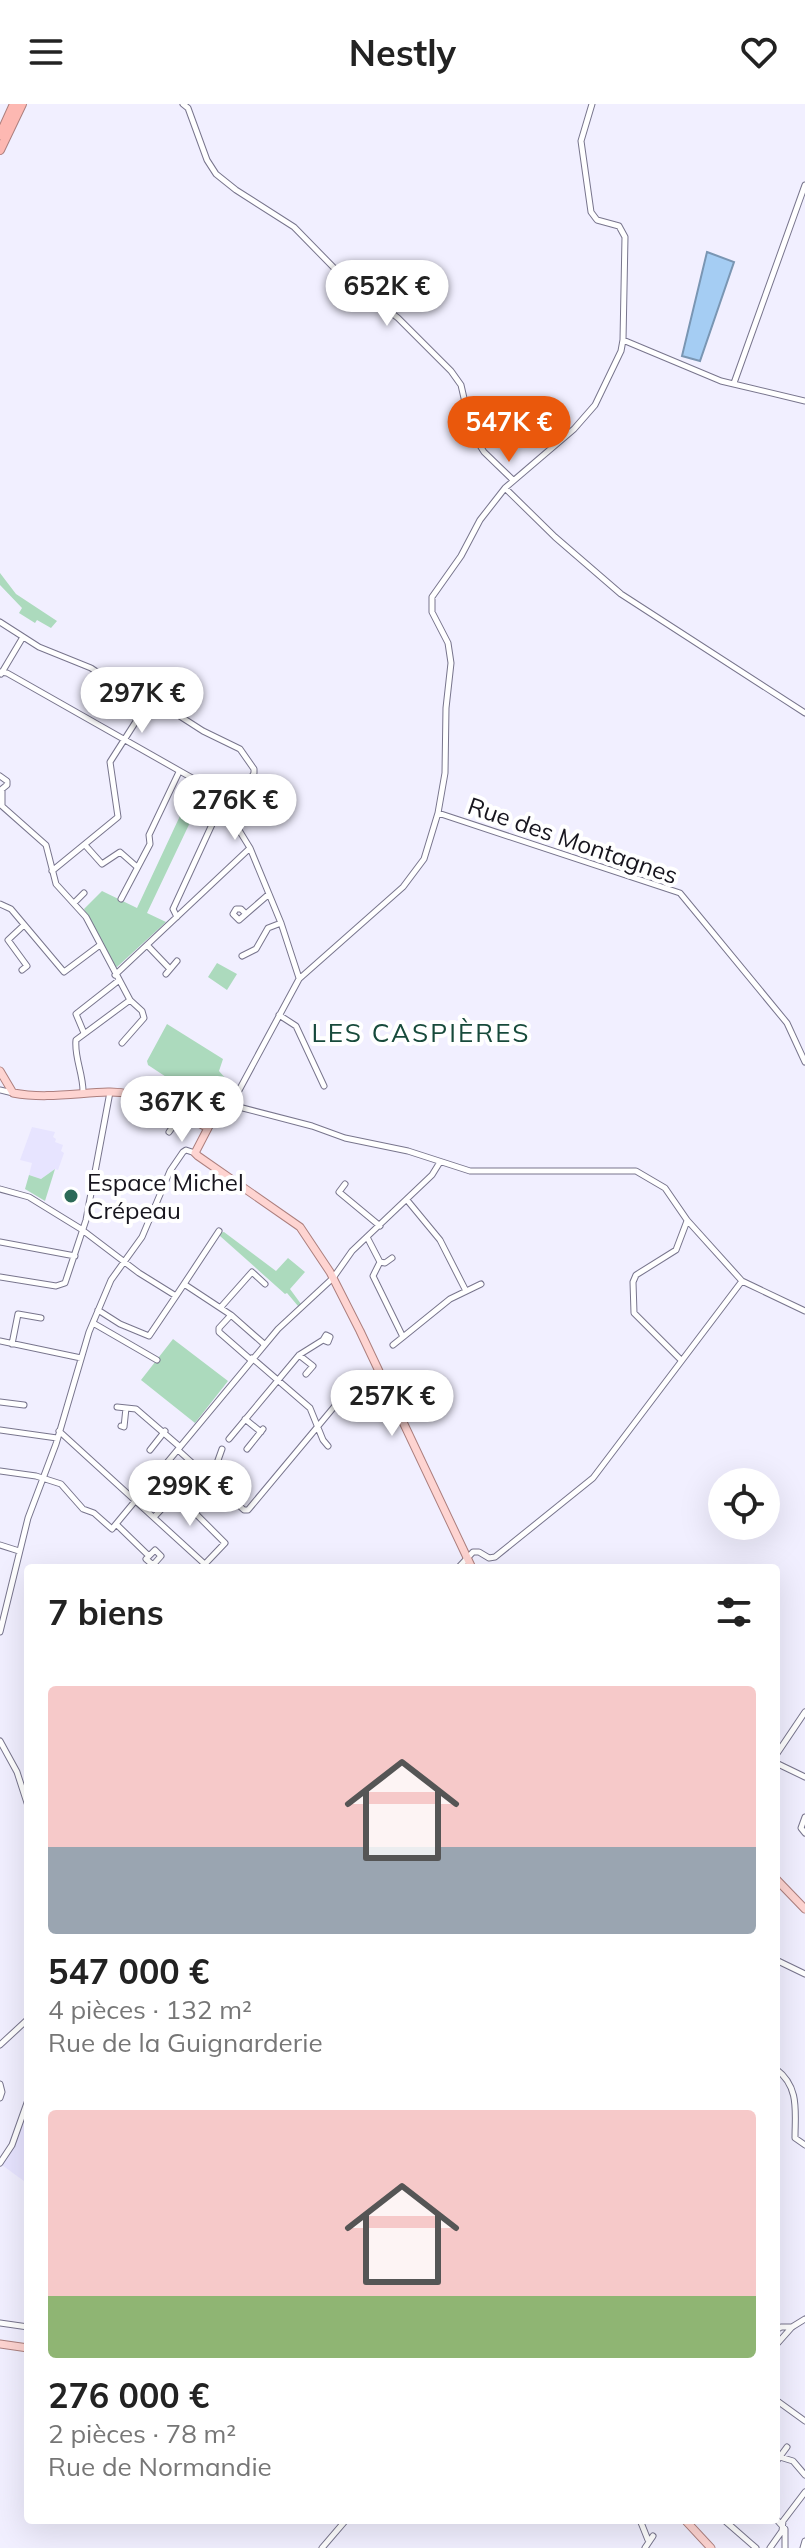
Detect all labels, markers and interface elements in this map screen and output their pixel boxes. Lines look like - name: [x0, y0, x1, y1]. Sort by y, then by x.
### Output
- icon: menu: [24, 30, 68, 74]
- text: Nestly: [349, 30, 456, 75]
- icon: heart: [737, 30, 781, 74]
- pin: 652K €: [322, 260, 452, 328]
- text: 652K €: [344, 269, 430, 302]
- pin: 547K €: [444, 396, 574, 464]
- text: 547K €: [466, 405, 552, 438]
- pin: 297K €: [77, 667, 207, 735]
- text: 297K €: [99, 676, 185, 709]
- pin: 276K €: [170, 774, 300, 842]
- text: 276K €: [192, 783, 278, 816]
- street label: Rue des Montagnes: [464, 790, 682, 890]
- district label: LES CASPIÈRES: [312, 1016, 530, 1049]
- pin: 367K €: [117, 1076, 247, 1144]
- text: 367K €: [139, 1085, 225, 1118]
- place label: Espace Michel Crépeau: [87, 1167, 244, 1225]
- marker: Espace Michel Crépeau: [62, 1187, 80, 1205]
- pin: 257K €: [327, 1370, 457, 1438]
- text: 257K €: [349, 1379, 435, 1412]
- pin: 299K €: [125, 1460, 255, 1528]
- map controls: [708, 1468, 780, 1540]
- button: locate: [708, 1468, 780, 1540]
- text: 299K €: [147, 1469, 233, 1502]
- icon: filters: [712, 1590, 756, 1634]
- text: 7 biens: [48, 1591, 164, 1634]
- icon: home: [330, 1738, 474, 1882]
- text: 547 000 €: [48, 1950, 209, 1993]
- text: 4 pièces · 132 m²: [48, 1993, 252, 2026]
- text: Rue de la Guignarderie: [48, 2026, 323, 2059]
- icon: home: [330, 2162, 474, 2306]
- text: 276 000 €: [48, 2374, 209, 2417]
- text: 2 pièces · 78 m²: [48, 2417, 236, 2450]
- text: Rue de Normandie: [48, 2450, 272, 2483]

